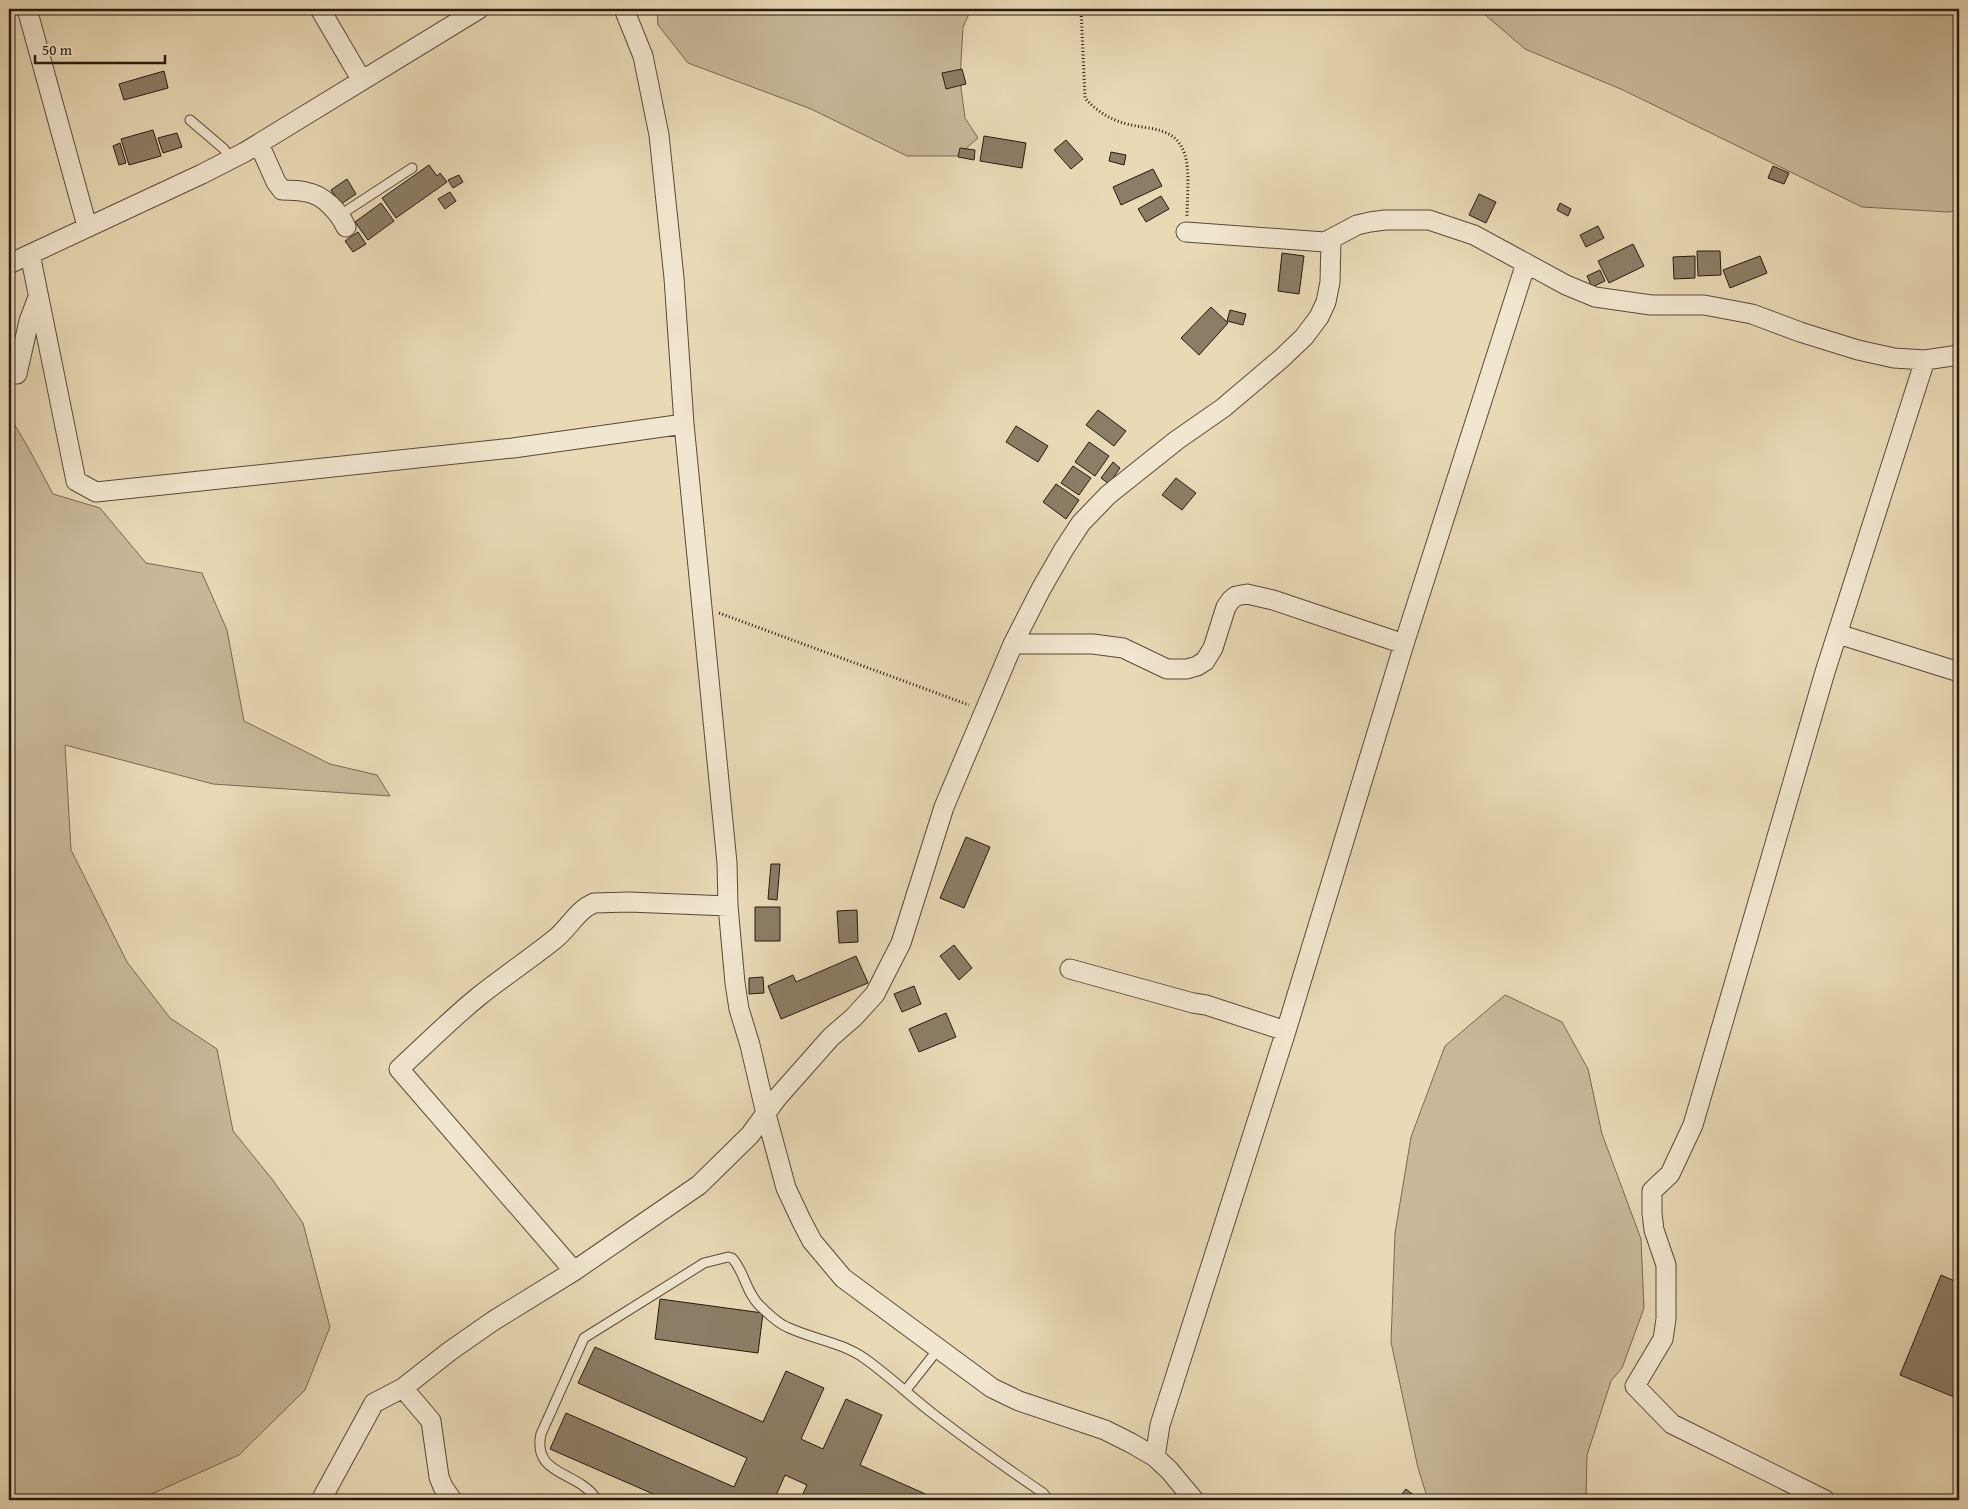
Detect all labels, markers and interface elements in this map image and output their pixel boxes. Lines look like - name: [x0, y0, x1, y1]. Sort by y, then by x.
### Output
- scale bar: [35, 32, 165, 64]
- text: 50 m: [42, 39, 73, 60]

